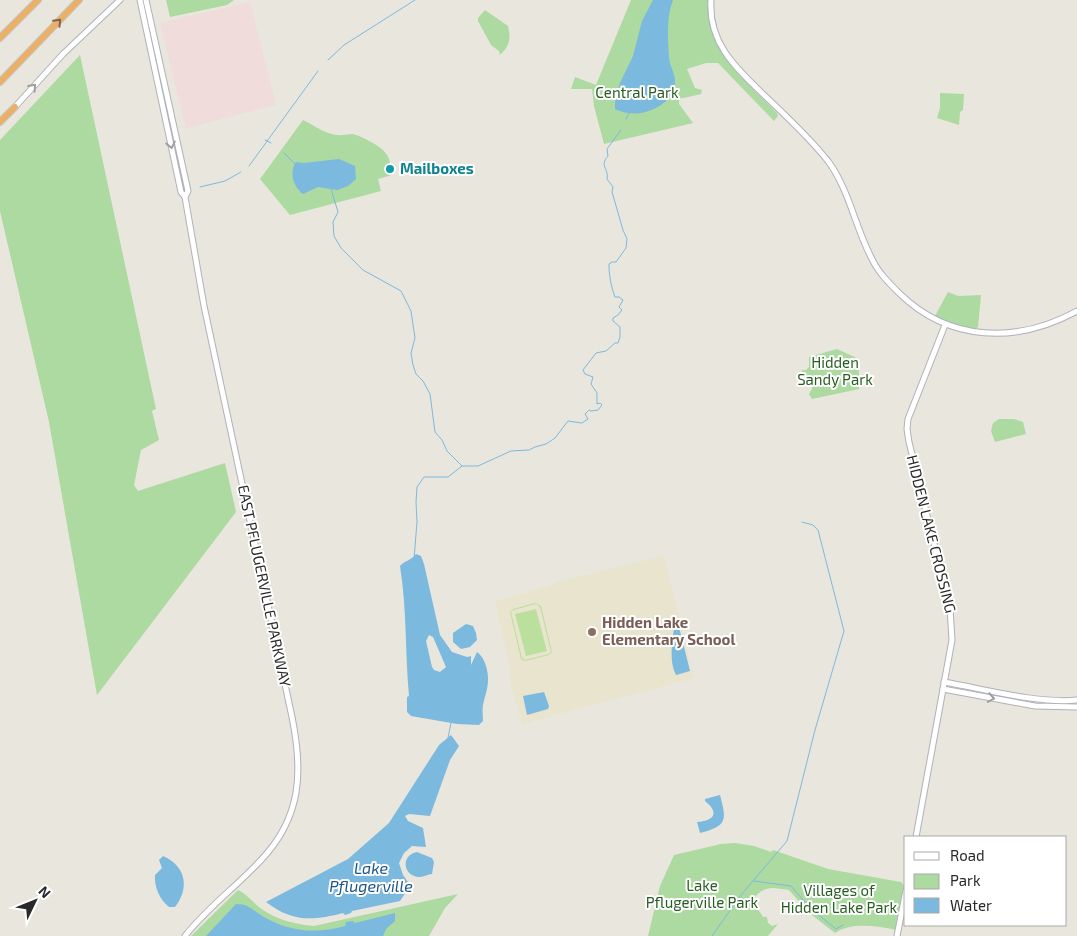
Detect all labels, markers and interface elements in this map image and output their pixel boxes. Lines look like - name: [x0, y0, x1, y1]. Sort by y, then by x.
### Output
- one-way arrow: [52, 18, 61, 27]
- park label: Central Park: [595, 83, 679, 101]
- one-way arrow: [27, 84, 36, 93]
- one-way arrow: [165, 140, 176, 149]
- place label: Mailboxes: [400, 159, 474, 177]
- marker: Mailboxes: [384, 163, 396, 175]
- park label: Hidden Sandy Park: [797, 353, 873, 388]
- street label: HIDDEN LAKE CROSSING: [904, 453, 960, 615]
- street label: EAST PFLUGERVILLE PARKWAY: [235, 483, 295, 689]
- place label: Hidden Lake Elementary School: [602, 613, 735, 649]
- marker: Hidden Lake Elementary School: [586, 626, 598, 638]
- one-way arrow: [986, 692, 995, 702]
- legend: [904, 836, 1067, 926]
- text: Road: [950, 846, 985, 864]
- water label: Lake Pflugerville: [329, 858, 413, 895]
- text: Park: [950, 871, 981, 889]
- north arrow: [10, 876, 60, 926]
- park label: Lake Pflugerville Park: [646, 876, 759, 911]
- park label: Villages of Hidden Lake Park: [781, 881, 898, 916]
- text: N: [35, 882, 55, 901]
- text: Water: [950, 896, 992, 914]

